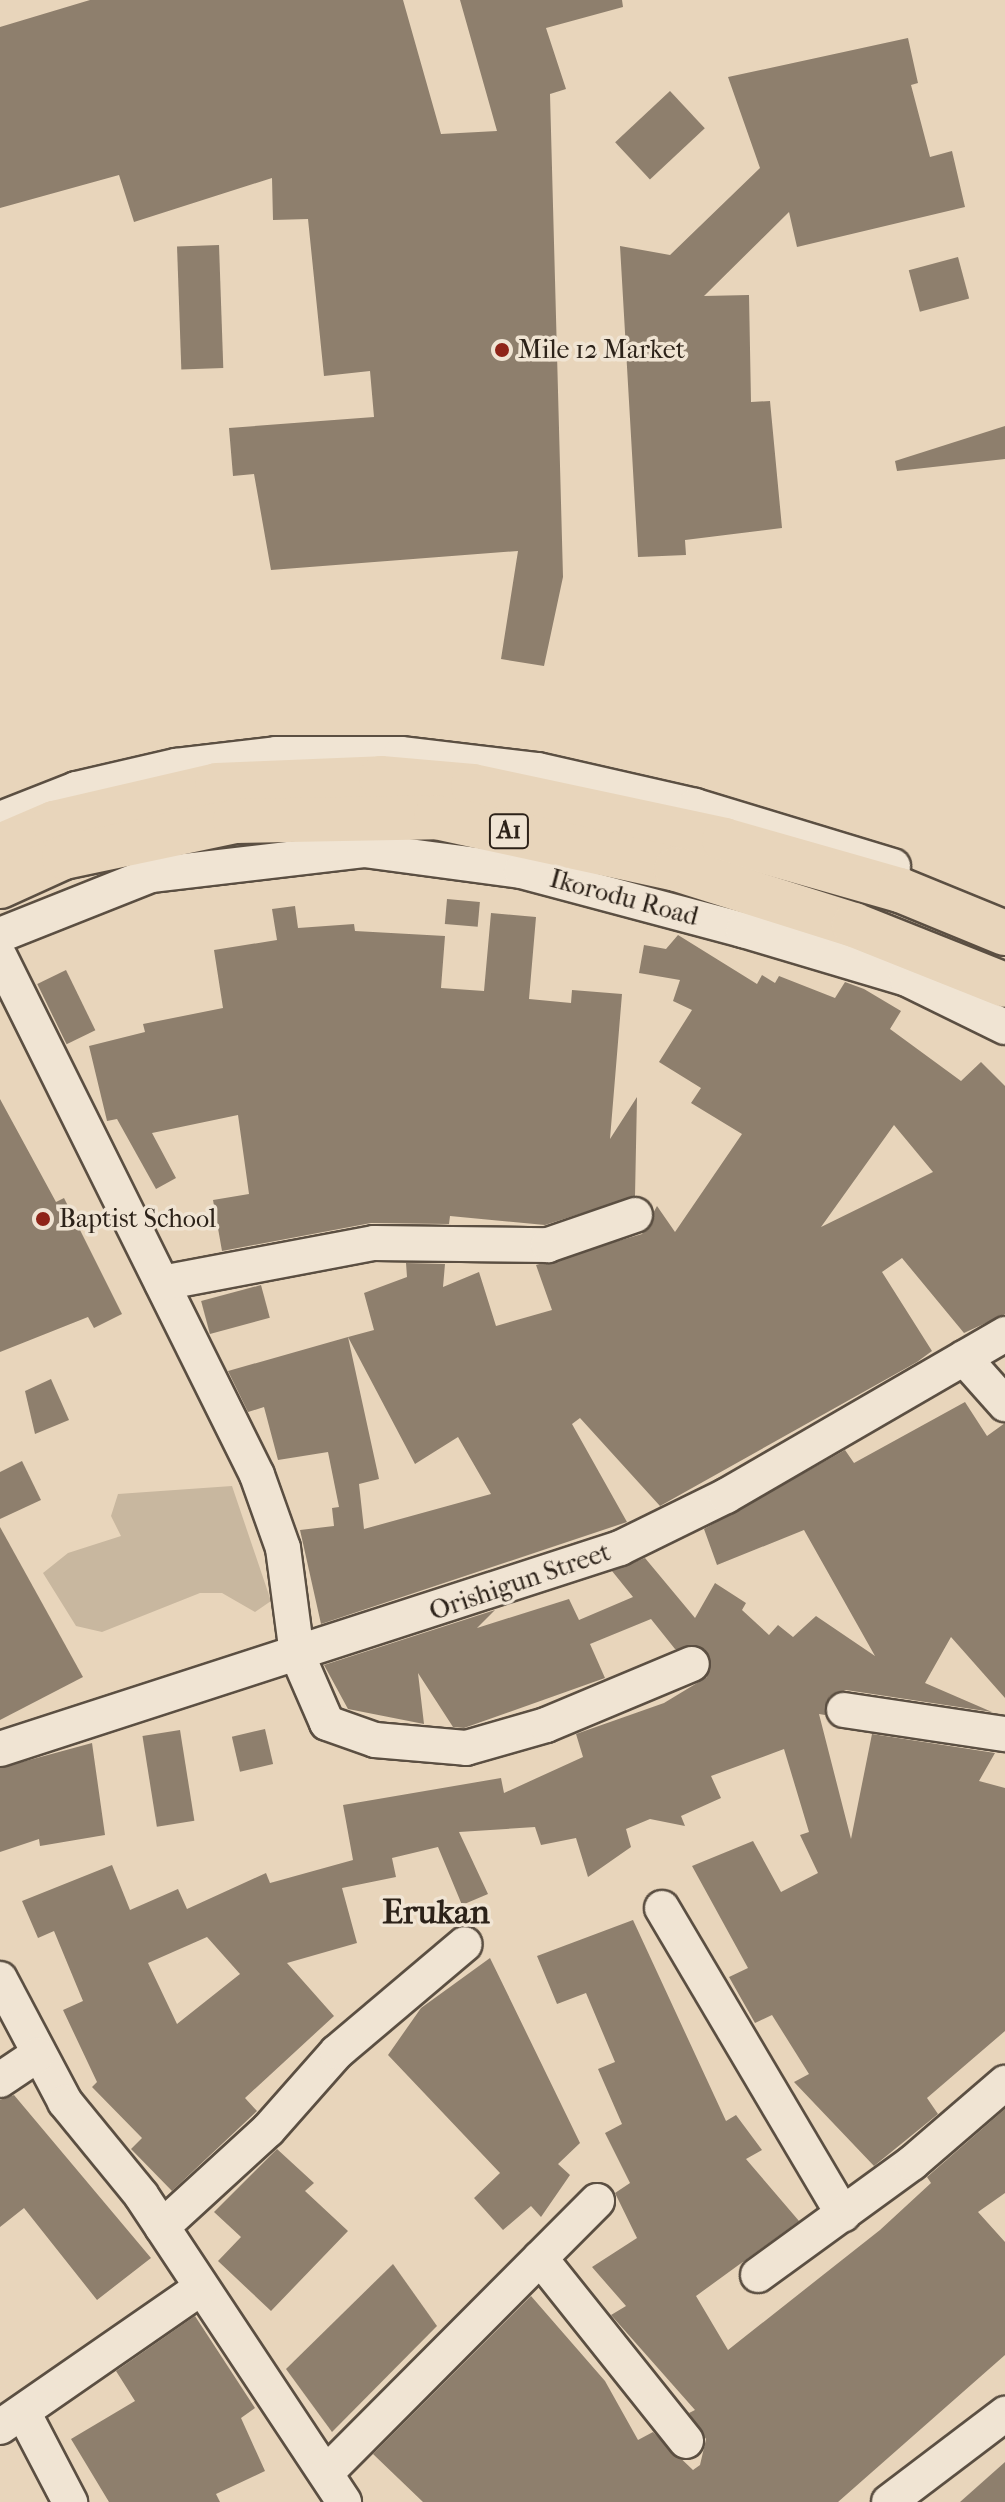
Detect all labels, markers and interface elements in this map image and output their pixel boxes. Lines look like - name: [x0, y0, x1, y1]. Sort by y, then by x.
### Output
- place label: Mile 12 Market: [518, 334, 685, 366]
- marker: Mile 12 Market: [493, 341, 511, 359]
- road number: A1: [487, 811, 531, 851]
- street label: Ikorodu Road: [546, 863, 702, 933]
- place label: Baptist School: [59, 1203, 216, 1235]
- marker: Baptist School: [34, 1210, 52, 1228]
- street label: Orishigun Street: [425, 1536, 615, 1628]
- district label: Erukan: [382, 1893, 490, 1933]

